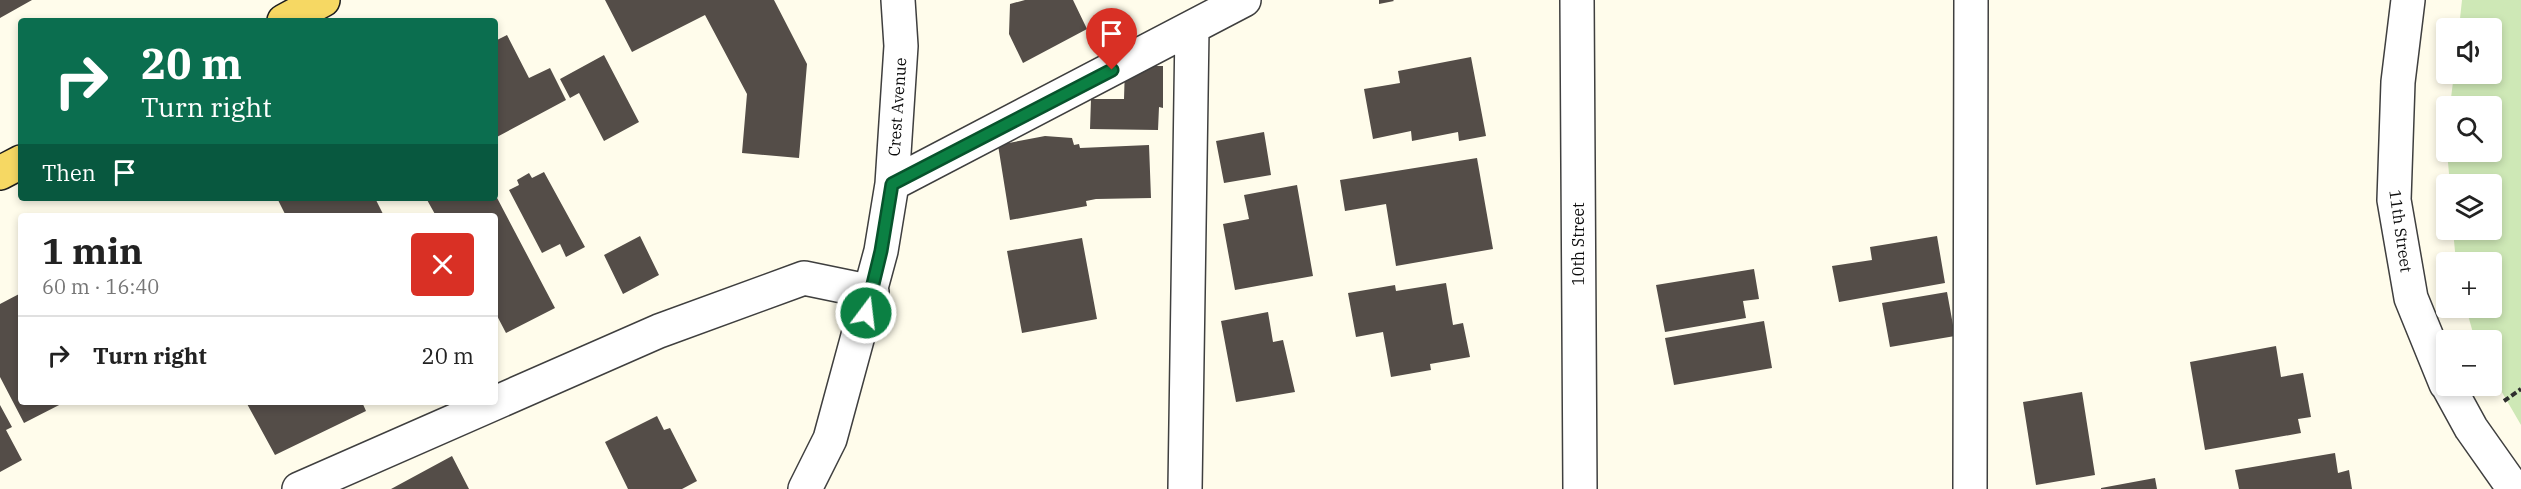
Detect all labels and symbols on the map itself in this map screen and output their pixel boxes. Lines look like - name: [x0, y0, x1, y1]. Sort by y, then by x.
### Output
- pin: [1086, 8, 1137, 70]
- street label: Crest Avenue: [884, 57, 910, 157]
- street label: 11th Street: [2385, 188, 2417, 274]
- street label: 10th Street: [1568, 202, 1588, 286]
- position arrow: [834, 281, 898, 345]

